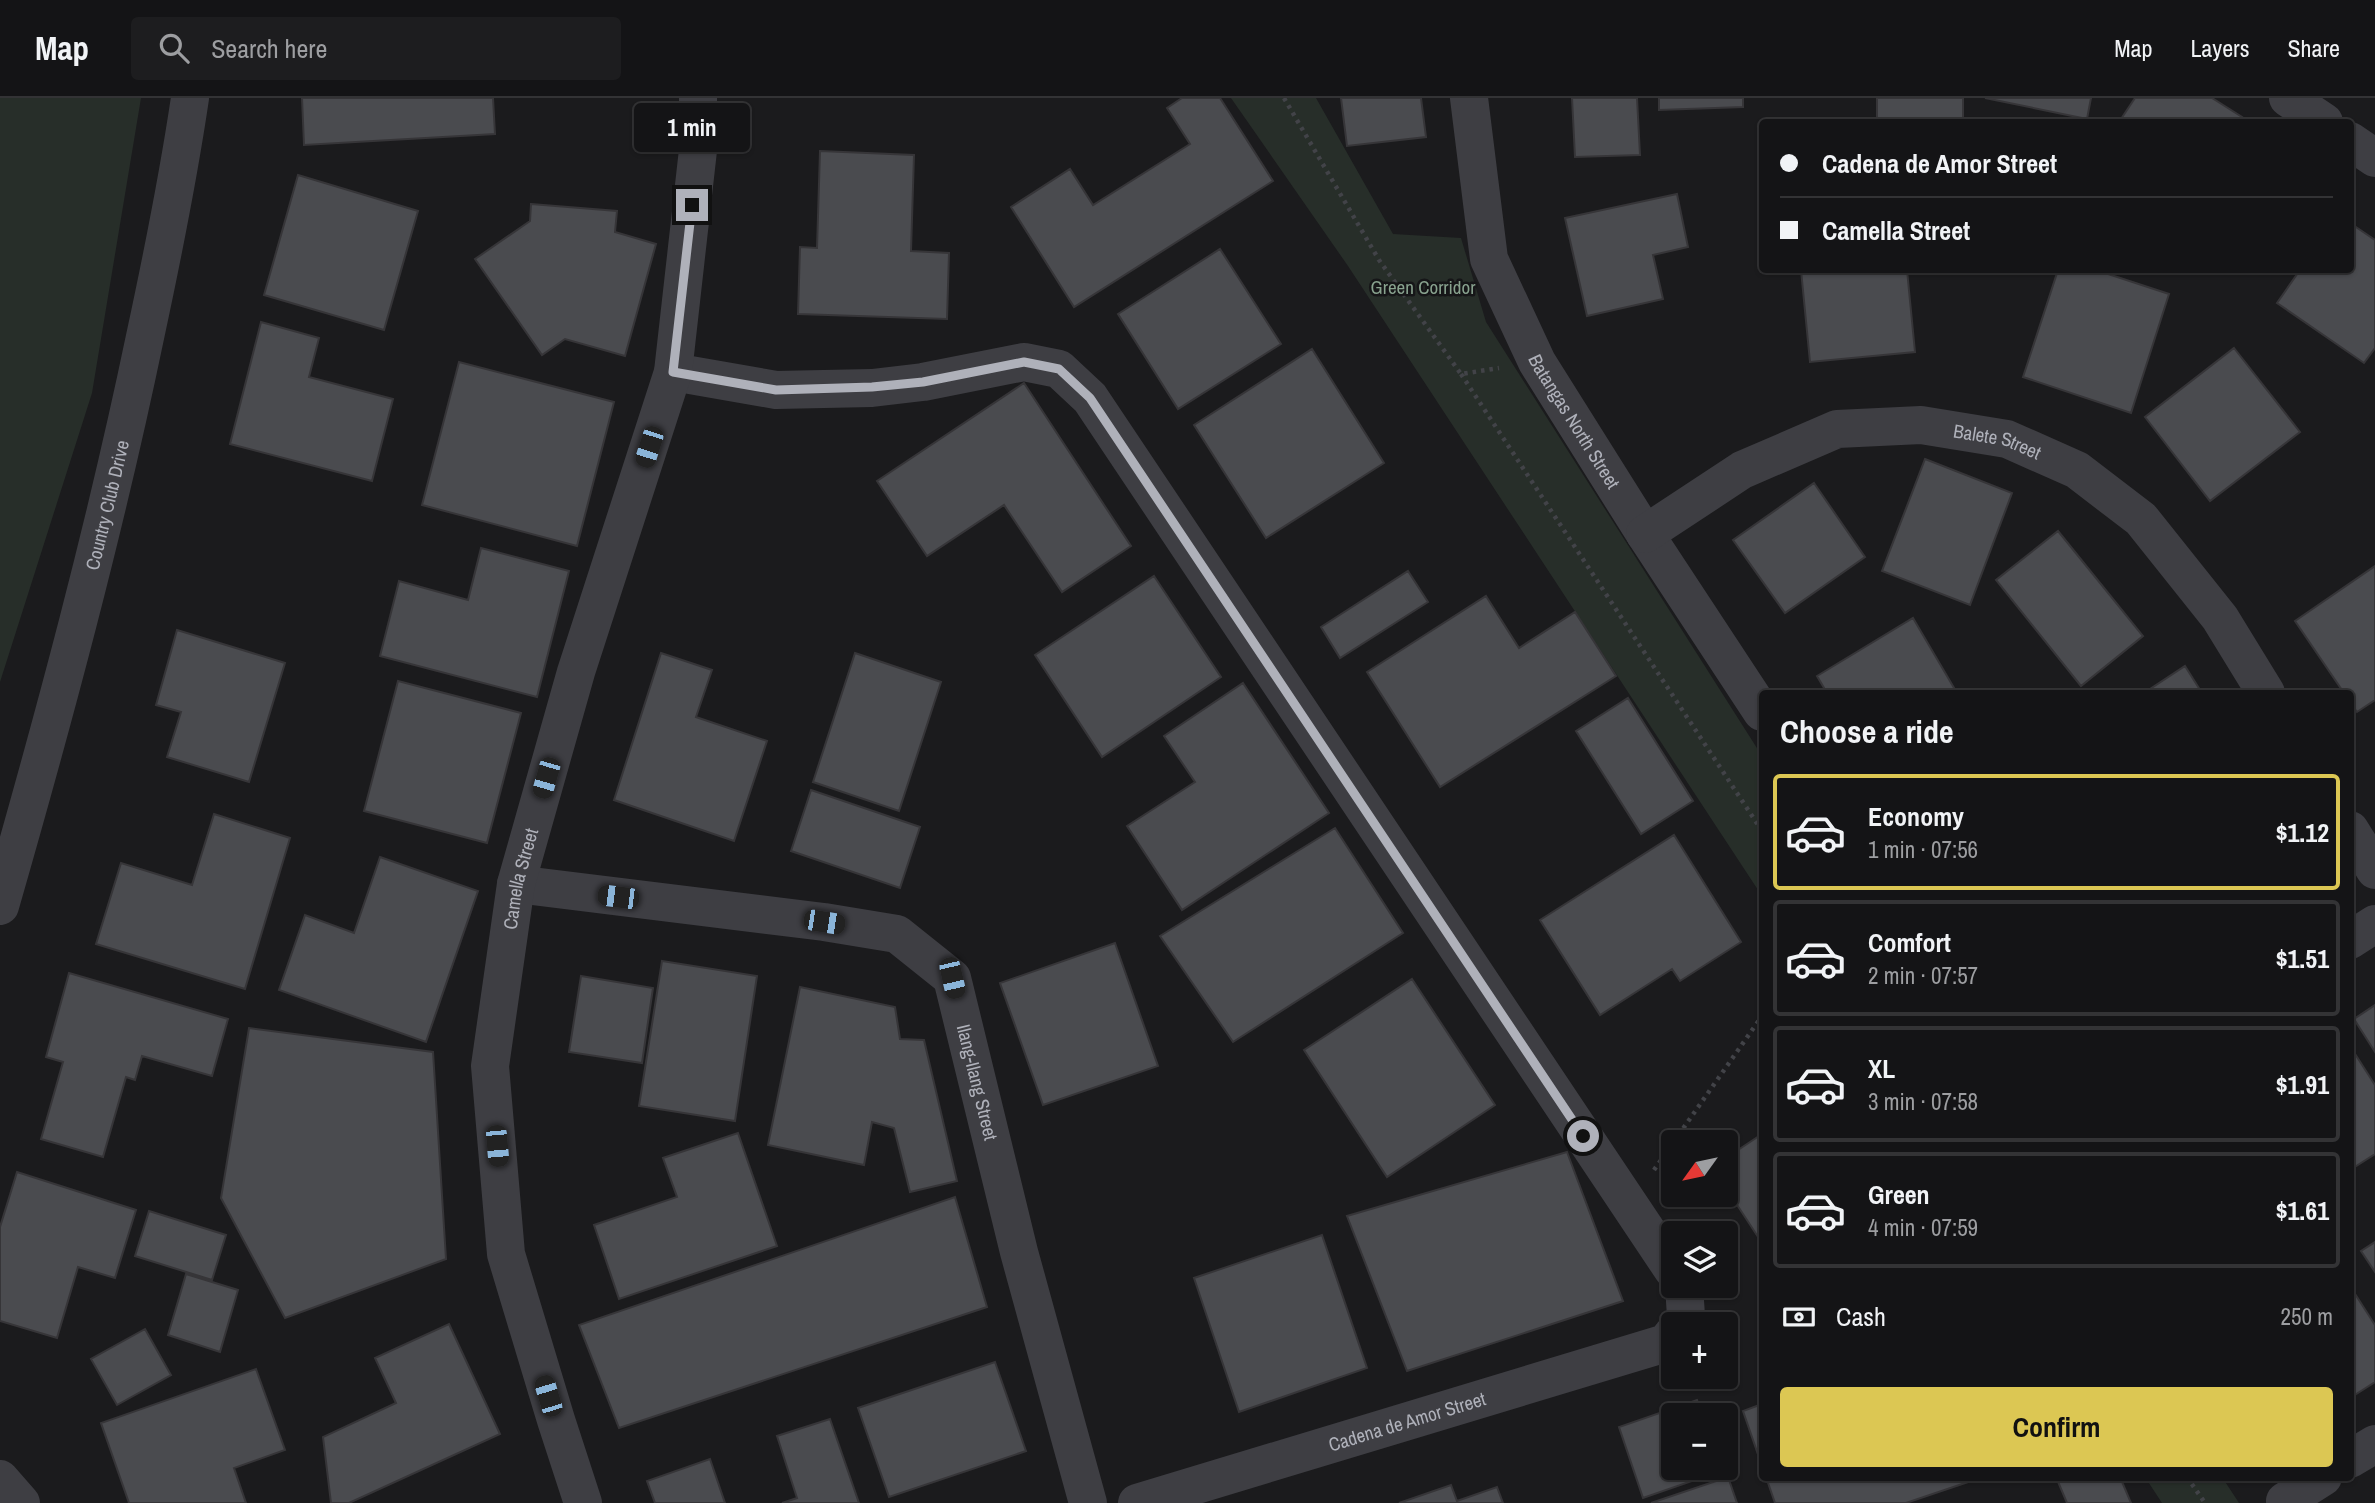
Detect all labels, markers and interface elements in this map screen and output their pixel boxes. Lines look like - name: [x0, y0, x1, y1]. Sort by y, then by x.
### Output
- search box: [131, 17, 621, 80]
- text: Map: [35, 26, 89, 70]
- icon: search: [155, 29, 193, 67]
- text: Search here: [211, 31, 327, 66]
- text: Map: [2114, 32, 2152, 64]
- text: Layers: [2190, 32, 2249, 64]
- text: Share: [2287, 32, 2340, 64]
- callout: 1 min: [634, 104, 750, 153]
- text: 1 min: [667, 112, 717, 143]
- text: Cadena de Amor Street: [1822, 146, 2057, 181]
- route end: [676, 189, 708, 221]
- text: Camella Street: [1822, 213, 1970, 248]
- park label: Green Corridor: [1371, 274, 1476, 300]
- street label: Batangas North Street: [1522, 350, 1627, 494]
- street label: Balete Street: [1952, 417, 2046, 466]
- car: [633, 424, 666, 470]
- street label: Country Club Drive: [79, 438, 135, 573]
- text: Choose a ride: [1780, 710, 1954, 753]
- car: [531, 755, 562, 801]
- text: Economy: [1868, 799, 1964, 834]
- icon: car: [1784, 801, 1847, 864]
- text: $1.12: [2276, 815, 2329, 850]
- street label: Camella Street: [497, 825, 544, 931]
- text: 1 min · 07:56: [1868, 834, 1978, 865]
- car: [596, 884, 641, 910]
- car: [802, 908, 847, 936]
- text: Comfort: [1868, 925, 1951, 960]
- icon: car: [1784, 927, 1847, 990]
- text: $1.51: [2276, 941, 2329, 976]
- car: [938, 955, 967, 1001]
- text: 2 min · 07:57: [1868, 960, 1978, 991]
- street label: Ilang-Ilang Street: [951, 1021, 1004, 1144]
- text: XL: [1868, 1051, 1895, 1086]
- icon: car: [1784, 1053, 1847, 1116]
- text: $1.91: [2276, 1067, 2329, 1102]
- text: 3 min · 07:58: [1868, 1086, 1978, 1117]
- route start: [1567, 1120, 1599, 1152]
- car: [485, 1124, 510, 1168]
- north arrow: [1661, 1130, 1738, 1208]
- map controls: [1661, 1130, 1738, 1480]
- text: Green: [1868, 1177, 1930, 1212]
- icon: car: [1784, 1179, 1847, 1242]
- text: $1.61: [2276, 1193, 2329, 1228]
- text: 4 min · 07:59: [1868, 1212, 1978, 1243]
- button: layers: [1661, 1221, 1738, 1298]
- icon: cash: [1780, 1298, 1818, 1336]
- text: Cash: [1836, 1299, 1886, 1334]
- text: 250 m: [2281, 1301, 2333, 1332]
- button: +: [1661, 1312, 1738, 1389]
- car: [532, 1373, 565, 1419]
- street label: Cadena de Amor Street: [1325, 1385, 1489, 1457]
- button: Confirm: [1780, 1387, 2333, 1467]
- button: −: [1661, 1403, 1738, 1480]

